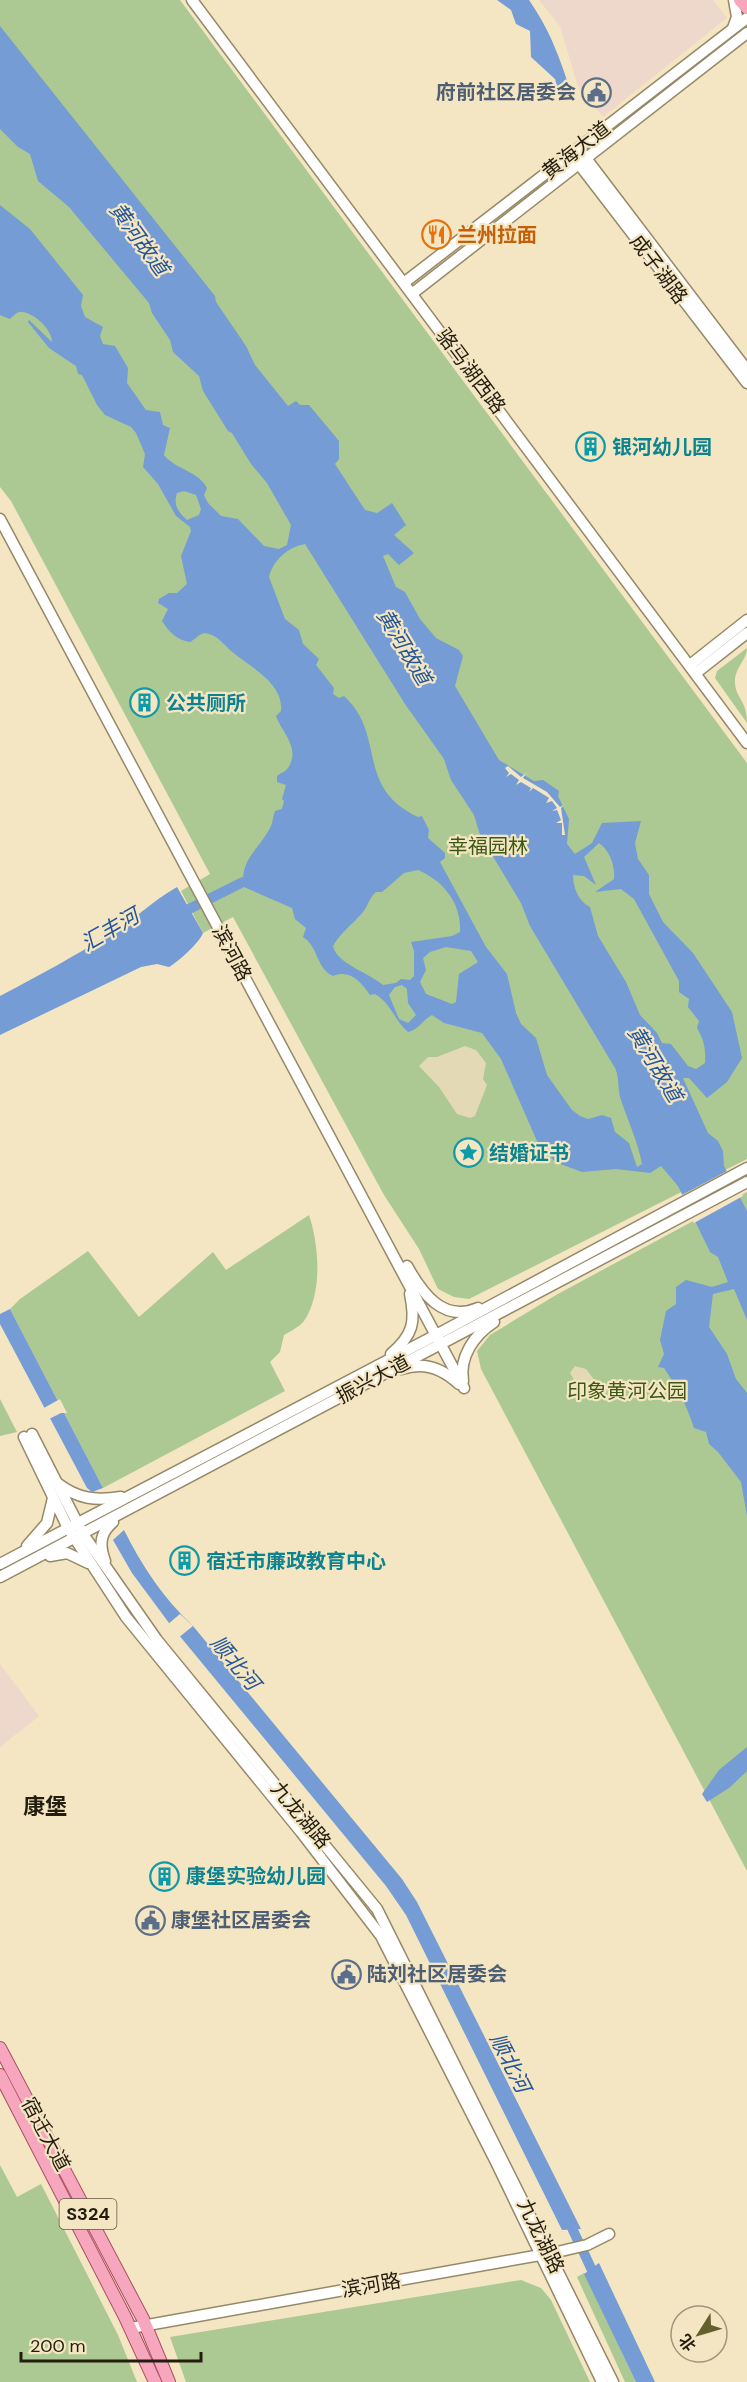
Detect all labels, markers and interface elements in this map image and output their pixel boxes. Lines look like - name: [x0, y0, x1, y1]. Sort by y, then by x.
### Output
- public building icon: 府前社区居委会: [581, 76, 613, 108]
- place label: 府前社区居委会: [436, 79, 576, 105]
- street label: 黄海大道: [536, 115, 616, 185]
- water label: 黄河故道: [103, 197, 177, 284]
- restaurant icon: 兰州拉面: [420, 219, 452, 251]
- place label: 兰州拉面: [457, 222, 537, 248]
- street label: 成子湖路: [625, 229, 693, 309]
- street label: 骆马湖西路: [431, 323, 511, 419]
- building icon: 银河幼儿园: [575, 431, 607, 463]
- place label: 银河幼儿园: [612, 434, 712, 460]
- water label: 黄河故道: [370, 604, 439, 693]
- building icon: 公共厕所: [129, 687, 161, 719]
- place label: 公共厕所: [166, 690, 246, 716]
- park label: 幸福园林: [448, 833, 528, 859]
- water label: 汇丰河: [76, 900, 148, 958]
- street label: 滨河路: [206, 920, 258, 986]
- water label: 黄河故道: [621, 1021, 690, 1110]
- place icon: 结婚证书: [452, 1137, 484, 1169]
- place label: 结婚证书: [489, 1140, 569, 1166]
- street label: 振兴大道: [332, 1349, 414, 1409]
- park label: 印象黄河公园: [567, 1378, 687, 1404]
- building icon: 宿迁市廉政教育中心: [169, 1545, 201, 1577]
- place label: 宿迁市廉政教育中心: [206, 1548, 386, 1574]
- water label: 顺北河: [204, 1630, 269, 1699]
- street label: 九龙湖路: [265, 1776, 337, 1854]
- district label: 康堡: [23, 1792, 67, 1821]
- building icon: 康堡实验幼儿园: [149, 1860, 181, 1892]
- place label: 康堡实验幼儿园: [186, 1863, 326, 1889]
- public building icon: 康堡社区居委会: [134, 1904, 166, 1936]
- place label: 康堡社区居委会: [171, 1907, 311, 1933]
- public building icon: 陆刘社区居委会: [330, 1958, 362, 1990]
- place label: 陆刘社区居委会: [367, 1961, 507, 1987]
- water label: 顺北河: [483, 2029, 539, 2101]
- street label: 宿迁大道: [16, 2093, 76, 2175]
- street label: 九龙湖路: [512, 2194, 570, 2278]
- road number: S324: [60, 2199, 116, 2229]
- street label: 滨河路: [339, 2267, 403, 2303]
- north arrow: [669, 2304, 729, 2364]
- scale bar: [21, 2325, 201, 2363]
- text: 北: [674, 2330, 701, 2355]
- text: 200 m: [30, 2334, 86, 2358]

